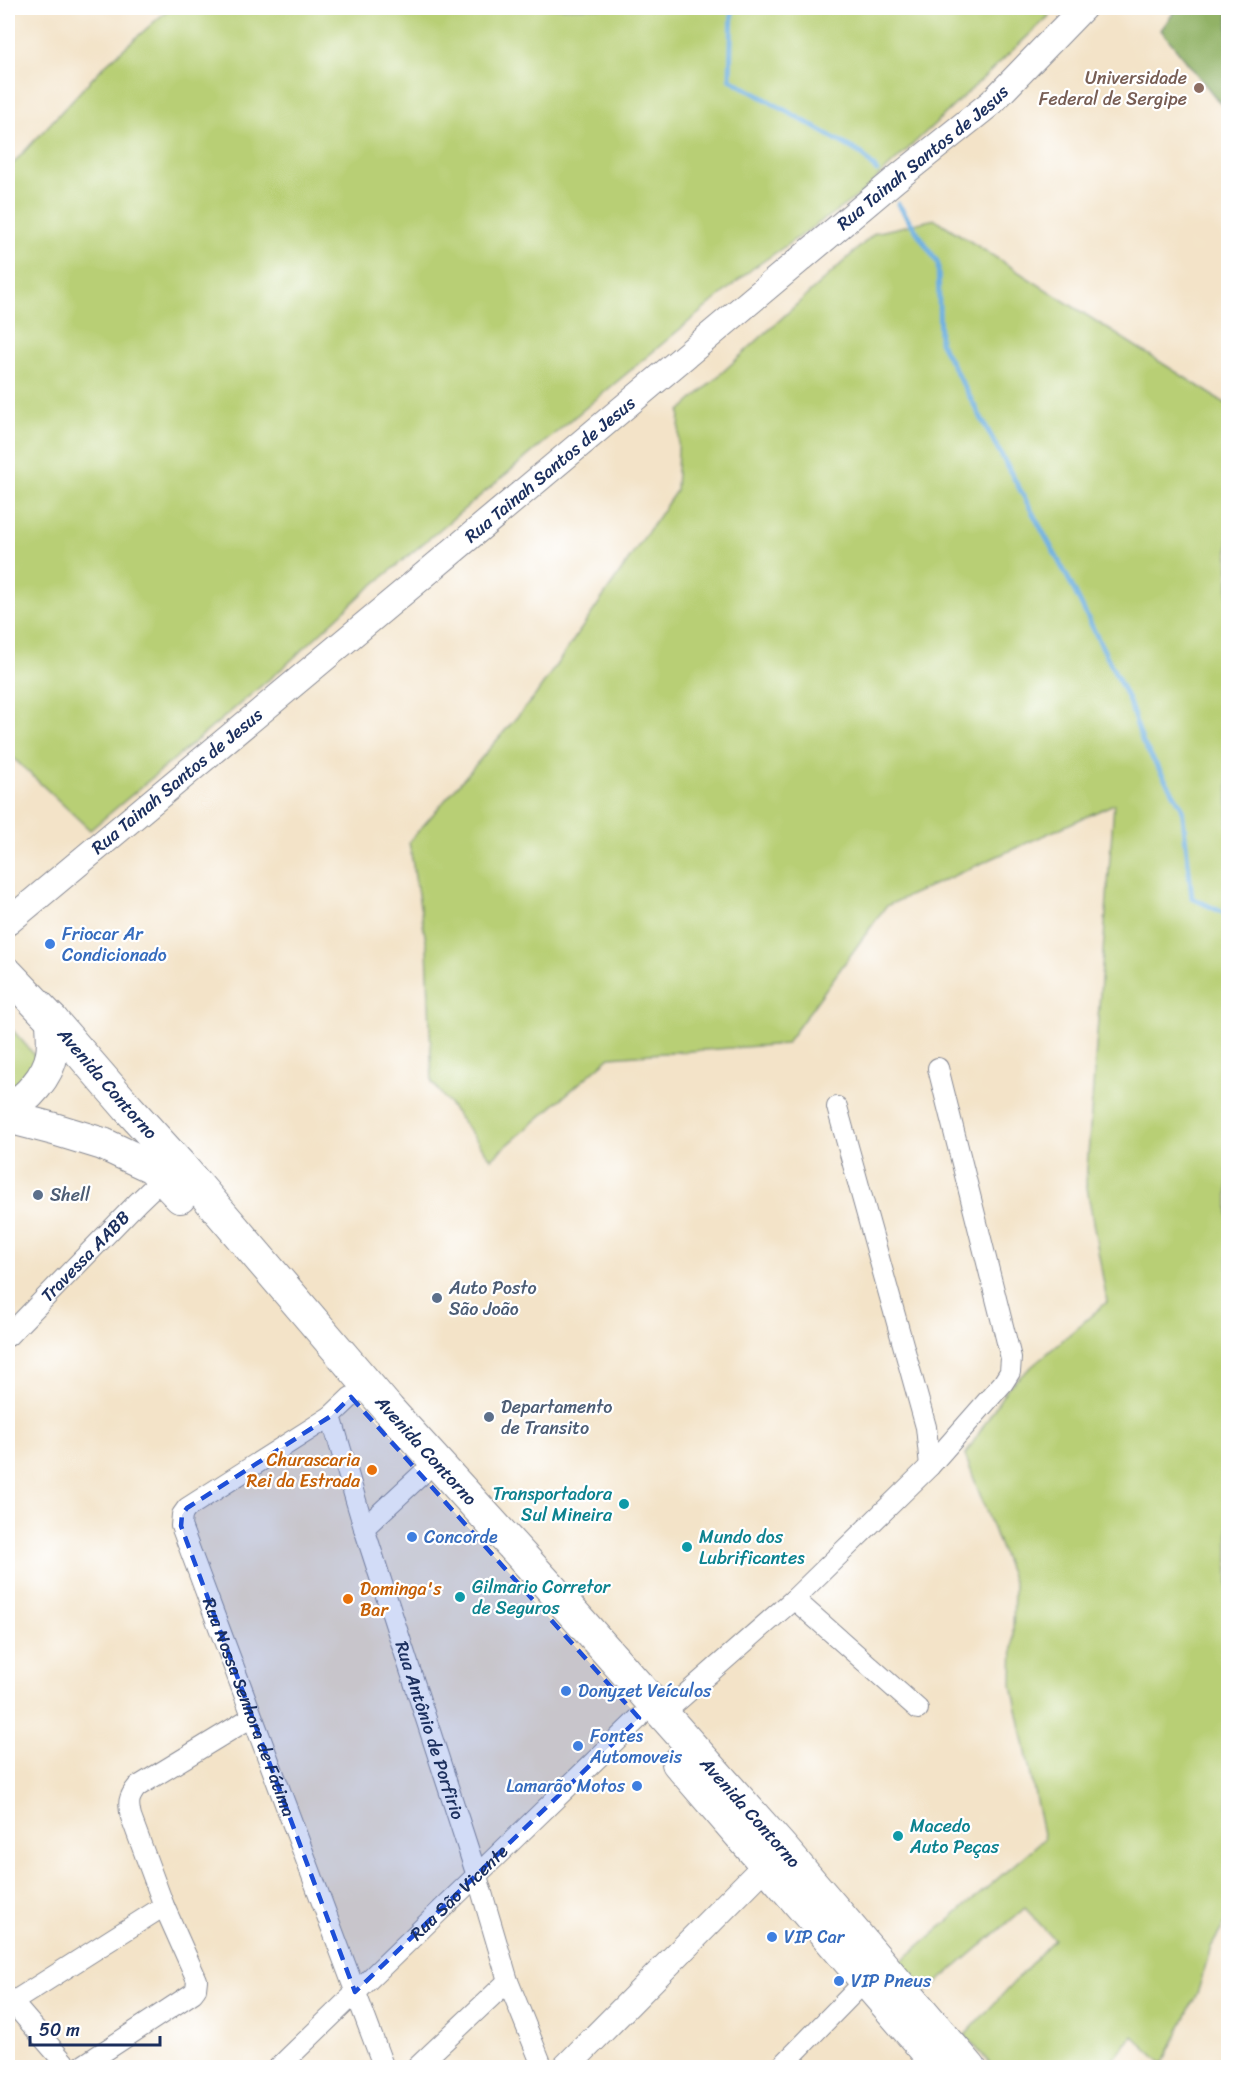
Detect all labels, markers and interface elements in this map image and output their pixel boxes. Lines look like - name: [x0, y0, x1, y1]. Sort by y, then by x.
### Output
- place label: Universidade Federal de Sergipe: [1039, 62, 1187, 115]
- street label: Rua Tainah Santos de Jesus: [829, 77, 1017, 239]
- marker: Universidade Federal de Sergipe: [1192, 81, 1206, 95]
- street label: Rua Tainah Santos de Jesus: [457, 387, 644, 551]
- street label: Rua Tainah Santos de Jesus: [84, 699, 271, 863]
- place label: Friocar Ar Condicionado: [62, 918, 167, 971]
- marker: Friocar Ar Condicionado: [43, 937, 57, 951]
- street label: Avenida Contorno: [48, 1019, 166, 1147]
- place label: Shell: [50, 1179, 91, 1211]
- marker: Shell: [31, 1188, 45, 1202]
- street label: Travessa AABB: [33, 1203, 138, 1310]
- place label: Auto Posto São João: [448, 1272, 537, 1325]
- marker: Auto Posto São João: [430, 1291, 444, 1305]
- street label: Avenida Contorno: [366, 1387, 485, 1513]
- place label: Departamento de Transito: [501, 1391, 612, 1444]
- marker: Departamento de Transito: [482, 1410, 496, 1424]
- place label: Churascaria Rei da Estrada: [247, 1444, 361, 1497]
- marker: Churascaria Rei da Estrada: [365, 1463, 379, 1477]
- place label: Transportadora Sul Mineira: [493, 1478, 613, 1531]
- marker: Transportadora Sul Mineira: [617, 1497, 631, 1511]
- place label: Concorde: [424, 1521, 498, 1553]
- place label: Mundo dos Lubrificantes: [699, 1521, 805, 1574]
- marker: Concorde: [405, 1530, 419, 1544]
- marker: Mundo dos Lubrificantes: [680, 1540, 694, 1554]
- place label: Gilmario Corretor de Seguros: [472, 1571, 612, 1624]
- place label: Dominga's Bar: [360, 1573, 442, 1626]
- marker: Gilmario Corretor de Seguros: [453, 1590, 467, 1604]
- marker: Dominga's Bar: [341, 1592, 355, 1606]
- street label: Rua Nossa Senhora de Fátima: [193, 1593, 305, 1822]
- street label: Rua Antônio de Porfirio: [386, 1637, 474, 1824]
- place label: Donyzet Veículos: [578, 1675, 712, 1707]
- marker: Donyzet Veículos: [559, 1684, 573, 1698]
- place label: Fontes Automoveis: [589, 1720, 683, 1773]
- marker: Fontes Automoveis: [571, 1739, 585, 1753]
- street label: Avenida Contorno: [691, 1749, 809, 1876]
- place label: Lamarão Motos: [506, 1770, 626, 1802]
- marker: Lamarão Motos: [630, 1779, 644, 1793]
- place label: Macedo Auto Peças: [909, 1810, 1000, 1863]
- marker: Macedo Auto Peças: [891, 1829, 905, 1843]
- street label: Rua São Vicente: [402, 1836, 516, 1949]
- place label: VIP Car: [784, 1921, 846, 1953]
- marker: VIP Car: [765, 1930, 779, 1944]
- place label: VIP Pneus: [851, 1965, 932, 1997]
- marker: VIP Pneus: [832, 1974, 846, 1988]
- scale bar: [30, 2009, 160, 2047]
- text: 50 m: [39, 2014, 80, 2046]

